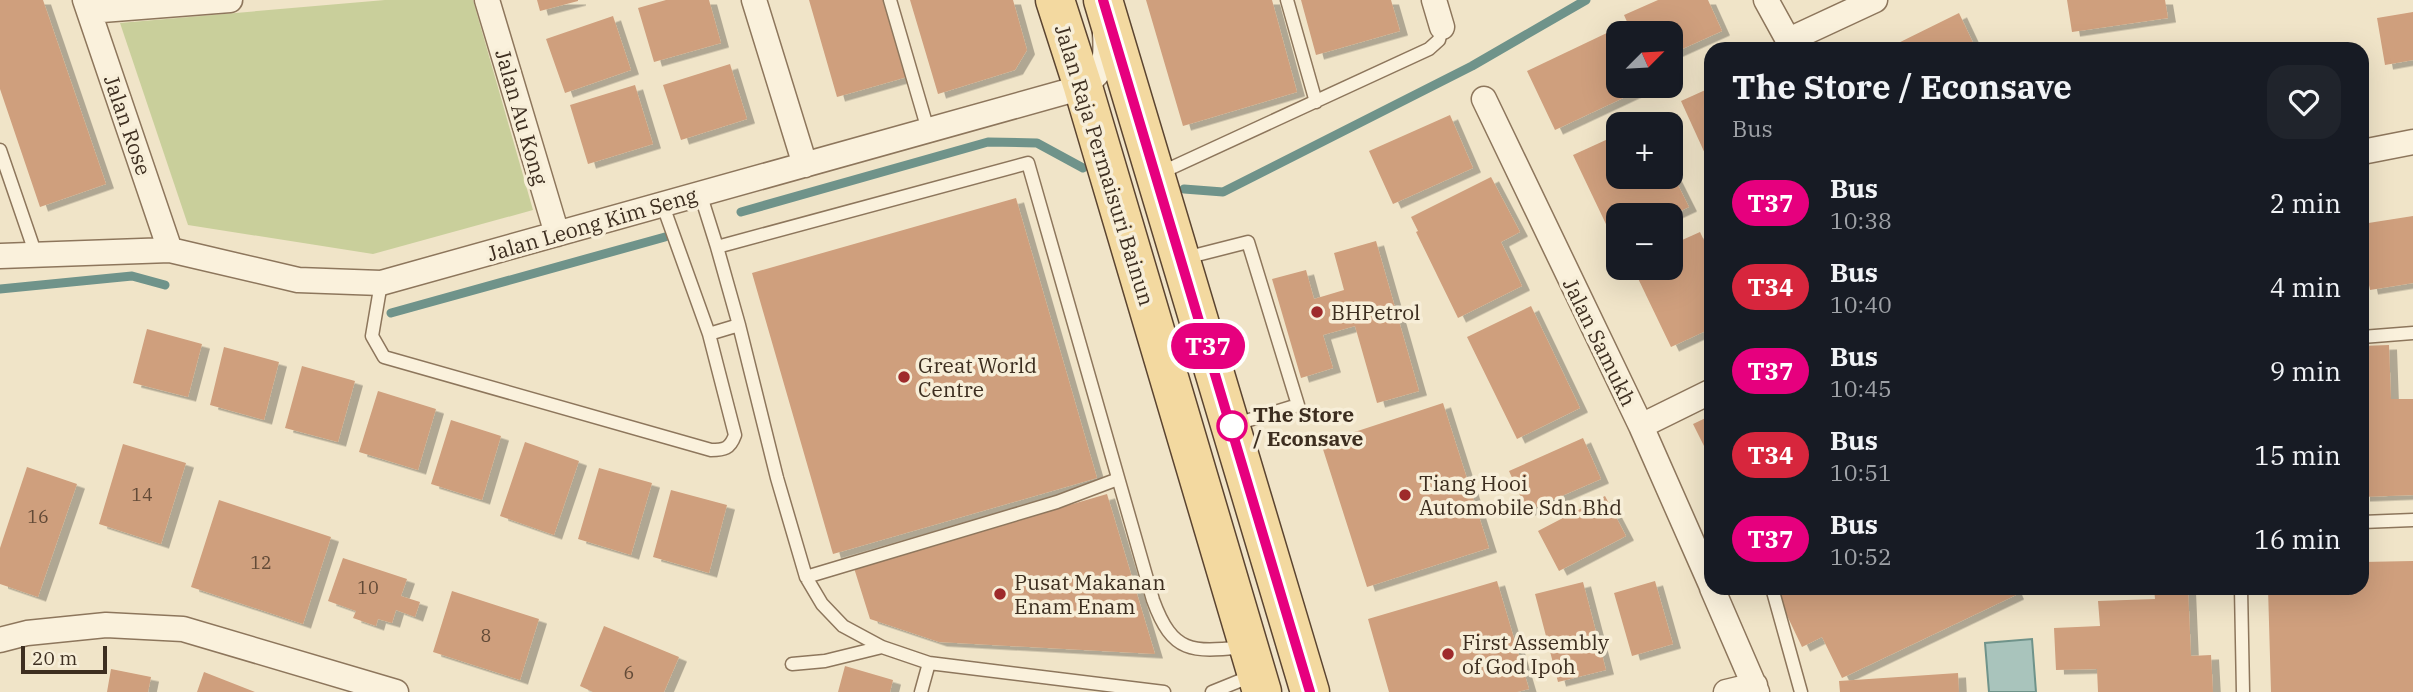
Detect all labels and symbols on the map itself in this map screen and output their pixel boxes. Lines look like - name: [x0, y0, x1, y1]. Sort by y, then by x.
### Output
- street label: Jalan Raja Permaisuri Bainun: [1049, 21, 1161, 309]
- north arrow: [1606, 21, 1684, 98]
- street label: Jalan Au Kong: [489, 46, 555, 189]
- street label: Jalan Rose: [98, 71, 158, 179]
- street label: Jalan Leong Kim Seng: [484, 180, 701, 267]
- street label: Jalan Samukh: [1557, 273, 1643, 411]
- place label: BHPetrol: [1331, 298, 1420, 326]
- marker: BHPetrol: [1309, 304, 1325, 320]
- line badge: T37: [1168, 323, 1248, 369]
- place label: Great World Centre: [918, 351, 1037, 403]
- marker: Great World Centre: [896, 369, 912, 385]
- place label: The Store / Econsave: [1253, 400, 1364, 452]
- marker: The Store / Econsave: [1217, 411, 1247, 441]
- place label: Tiang Hooi Automobile Sdn Bhd: [1419, 469, 1622, 521]
- house number: 14: [131, 483, 153, 506]
- marker: Tiang Hooi Automobile Sdn Bhd: [1397, 487, 1413, 503]
- house number: 16: [27, 505, 49, 528]
- house number: 12: [250, 551, 272, 574]
- place label: Pusat Makanan Enam Enam: [1014, 568, 1166, 620]
- house number: 10: [357, 576, 379, 599]
- marker: Pusat Makanan Enam Enam: [992, 586, 1008, 602]
- house number: 8: [481, 624, 491, 647]
- place label: First Assembly of God Ipoh: [1462, 628, 1610, 680]
- scale bar: [21, 643, 107, 675]
- marker: First Assembly of God Ipoh: [1440, 646, 1456, 662]
- house number: 6: [624, 661, 634, 684]

